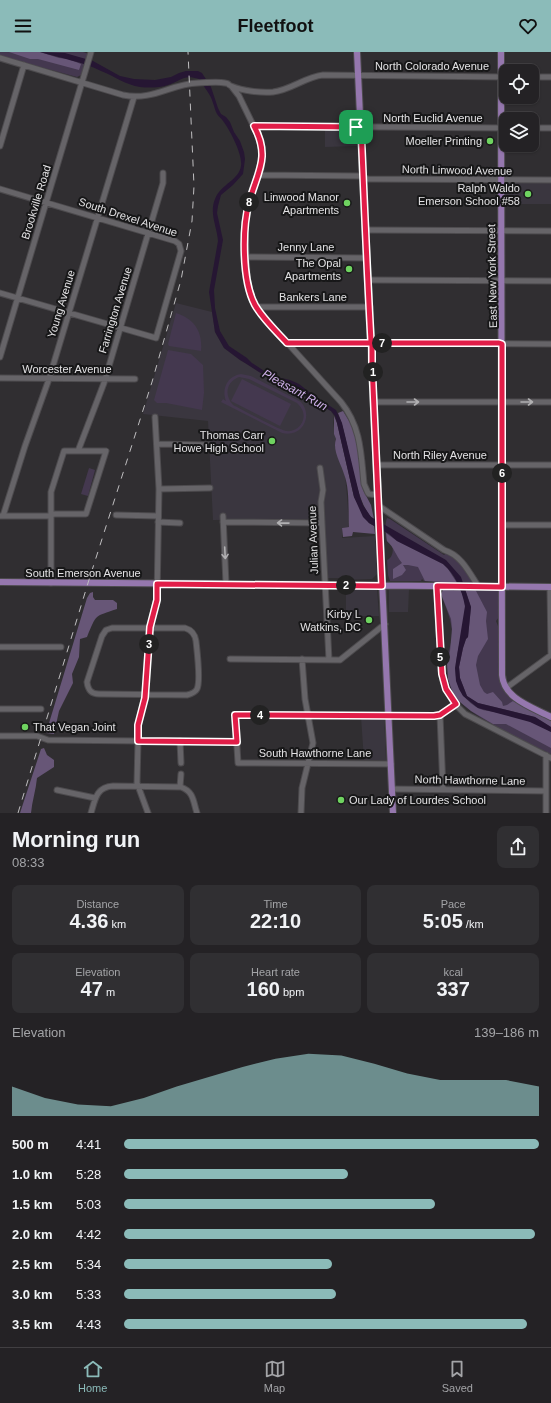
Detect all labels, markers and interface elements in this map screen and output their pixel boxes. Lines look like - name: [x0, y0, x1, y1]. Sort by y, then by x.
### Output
- icon: menu: [12, 15, 34, 37]
- icon: heart: [517, 15, 539, 37]
- text: Fleetfoot: [238, 16, 314, 36]
- street label: North Colorado Avenue: [375, 60, 489, 72]
- map controls: [499, 64, 539, 152]
- button: locate: [499, 64, 539, 104]
- pin: [339, 110, 373, 144]
- street label: North Euclid Avenue: [383, 112, 483, 124]
- button: layers: [499, 112, 539, 152]
- icon: arrive: [345, 116, 367, 138]
- place label: Moeller Printing: [406, 135, 482, 147]
- marker: Moeller Printing: [485, 136, 495, 146]
- street label: Brookville Road: [19, 163, 53, 241]
- street label: North Linwood Avenue: [402, 163, 512, 177]
- place label: Ralph Waldo Emerson School #58: [418, 182, 520, 207]
- marker: Ralph Waldo Emerson School #58: [523, 189, 533, 199]
- place label: Linwood Manor Apartments: [264, 191, 339, 216]
- pin: 8: [239, 192, 259, 212]
- street label: South Drexel Avenue: [77, 195, 179, 239]
- text: 8: [246, 196, 252, 208]
- marker: Linwood Manor Apartments: [342, 198, 352, 208]
- street label: East New York Street: [485, 224, 499, 328]
- street label: Jenny Lane: [278, 241, 334, 253]
- place label: The Opal Apartments: [285, 257, 341, 282]
- marker: The Opal Apartments: [344, 264, 354, 274]
- street label: Farrington Avenue: [96, 265, 134, 355]
- street label: Young Avenue: [45, 269, 77, 339]
- street label: Bankers Lane: [279, 291, 347, 303]
- pin: 7: [372, 333, 392, 353]
- text: 7: [379, 337, 385, 349]
- pin: 1: [363, 362, 383, 382]
- street label: Worcester Avenue: [22, 363, 112, 375]
- water label: Pleasant Run: [260, 366, 330, 414]
- text: 1: [370, 366, 376, 378]
- one-way arrow: [406, 398, 419, 406]
- one-way arrow: [520, 398, 533, 406]
- place label: Thomas Carr Howe High School: [174, 429, 264, 454]
- marker: Thomas Carr Howe High School: [267, 436, 277, 446]
- street label: North Riley Avenue: [393, 449, 487, 461]
- pin: 6: [492, 463, 512, 483]
- text: 6: [499, 467, 505, 479]
- street label: Julian Avenue: [306, 506, 320, 574]
- one-way arrow: [277, 519, 290, 527]
- one-way arrow: [221, 546, 228, 559]
- street label: South Emerson Avenue: [25, 567, 141, 579]
- pin: 2: [336, 575, 356, 595]
- text: 2: [343, 579, 349, 591]
- place label: Kirby L Watkins, DC: [300, 608, 361, 633]
- marker: Kirby L Watkins, DC: [364, 615, 374, 625]
- pin: 3: [139, 634, 159, 654]
- text: 3: [146, 638, 152, 650]
- pin: 5: [430, 647, 450, 667]
- text: 5: [437, 651, 443, 663]
- pin: 4: [250, 705, 270, 725]
- text: 4: [257, 709, 263, 721]
- place label: That Vegan Joint: [33, 721, 116, 733]
- marker: That Vegan Joint: [20, 722, 30, 732]
- street label: South Hawthorne Lane: [259, 747, 371, 759]
- street label: North Hawthorne Lane: [415, 773, 525, 787]
- place label: Our Lady of Lourdes School: [349, 794, 486, 806]
- marker: Our Lady of Lourdes School: [336, 795, 346, 805]
- button: share: [497, 826, 539, 868]
- text: Morning run: [12, 827, 140, 852]
- text: 08:33: [12, 855, 45, 870]
- text: Distance: [76, 898, 119, 910]
- text: Time: [263, 898, 288, 910]
- text: Pace: [441, 898, 466, 910]
- text: 4.36: [69, 910, 108, 932]
- text: 22:10: [250, 910, 301, 932]
- text: 5:05: [423, 910, 463, 932]
- text: km: [108, 918, 126, 930]
- text: /km: [463, 918, 484, 930]
- text: Elevation: [75, 966, 120, 978]
- text: Heart rate: [251, 966, 300, 978]
- text: kcal: [443, 966, 463, 978]
- text: 47: [81, 978, 103, 1000]
- text: 160: [247, 978, 280, 1000]
- text: 337: [436, 978, 470, 1000]
- text: m: [103, 986, 115, 998]
- text: bpm: [280, 986, 304, 998]
- text: Elevation: [12, 1025, 65, 1040]
- text: 139–186 m: [474, 1025, 539, 1040]
- text: 500 m: [12, 1137, 49, 1152]
- text: 4:41: [76, 1137, 101, 1152]
- text: 1.0 km: [12, 1167, 52, 1182]
- text: 5:28: [76, 1167, 101, 1182]
- text: 1.5 km: [12, 1197, 52, 1212]
- text: 5:03: [76, 1197, 101, 1212]
- text: 2.0 km: [12, 1227, 52, 1242]
- text: 4:42: [76, 1227, 101, 1242]
- text: 2.5 km: [12, 1257, 52, 1272]
- text: 5:34: [76, 1257, 101, 1272]
- text: 3.0 km: [12, 1287, 52, 1302]
- text: 5:33: [76, 1287, 101, 1302]
- text: 3.5 km: [12, 1317, 52, 1332]
- text: 4:43: [76, 1317, 101, 1332]
- tab: Home: [78, 1358, 107, 1394]
- tab: Map: [264, 1358, 286, 1394]
- tab: Saved: [442, 1358, 473, 1394]

